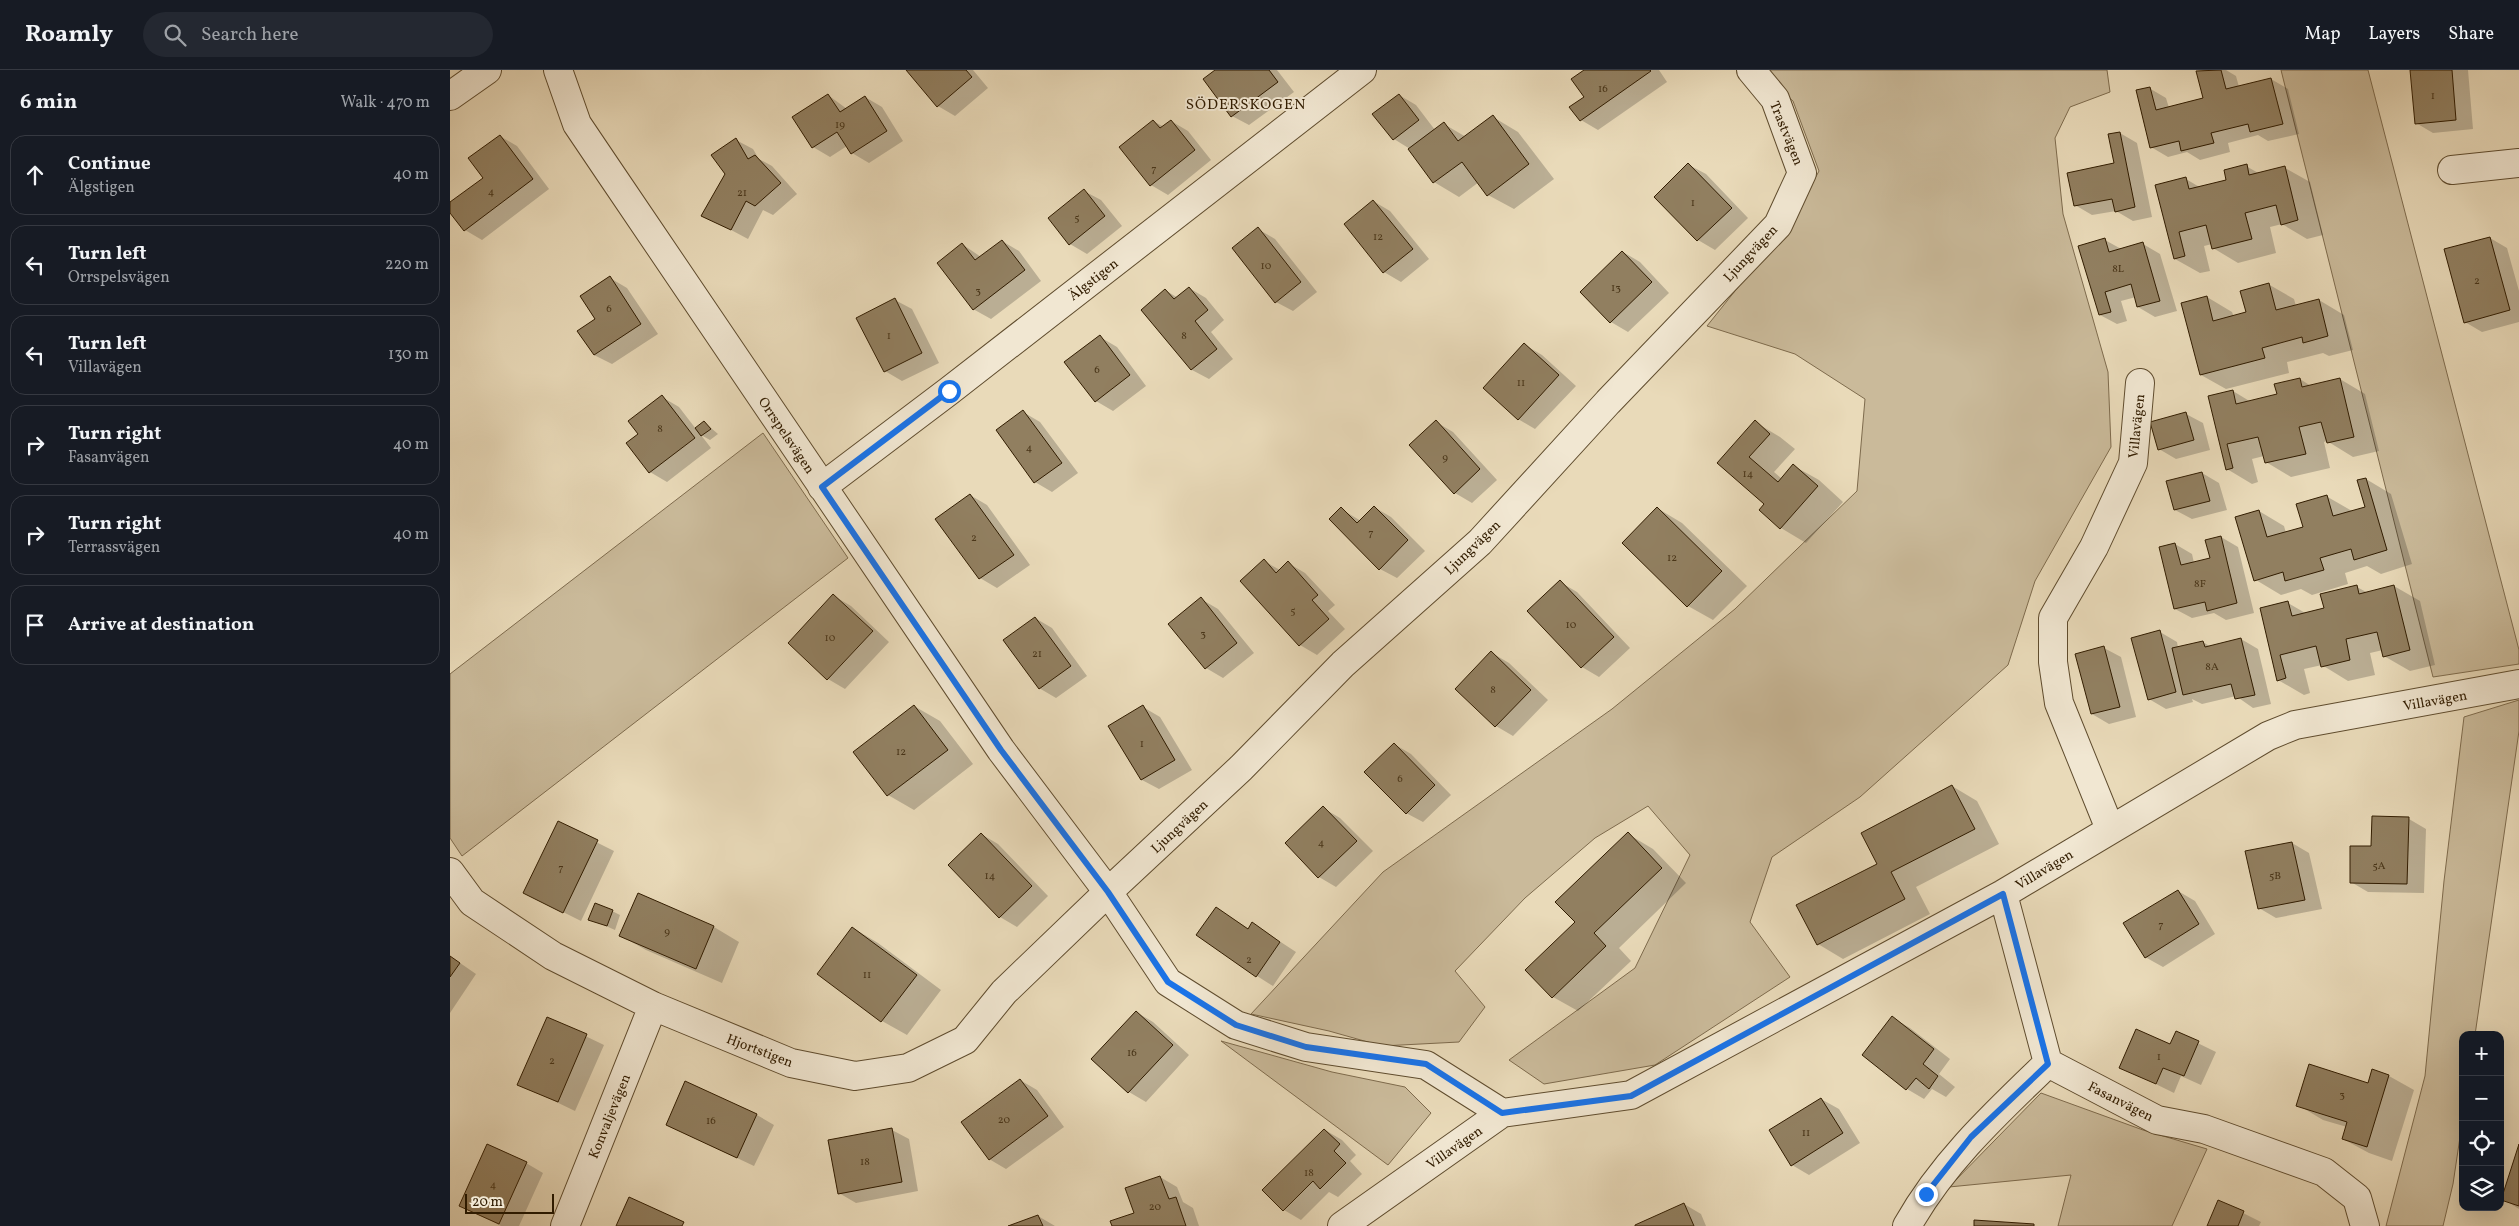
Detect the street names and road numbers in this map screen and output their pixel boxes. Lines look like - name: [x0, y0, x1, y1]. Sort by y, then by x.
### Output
- street label: Trastvägen: [1764, 99, 1807, 169]
- street label: Ljungvägen: [1720, 221, 1783, 287]
- street label: Älgstigen: [1065, 255, 1123, 306]
- street label: Villavägen: [2125, 393, 2150, 459]
- street label: Orrspelsvägen: [753, 394, 819, 478]
- street label: Ljungvägen: [1441, 516, 1505, 580]
- street label: Villavägen: [2402, 687, 2469, 716]
- street label: Ljungvägen: [1147, 796, 1213, 859]
- street label: Villavägen: [2012, 846, 2077, 895]
- street label: Hjortstigen: [723, 1030, 796, 1073]
- street label: Konvaljevägen: [585, 1071, 636, 1162]
- street label: Fasanvägen: [2084, 1078, 2156, 1127]
- street label: Villavägen: [1423, 1122, 1487, 1175]

